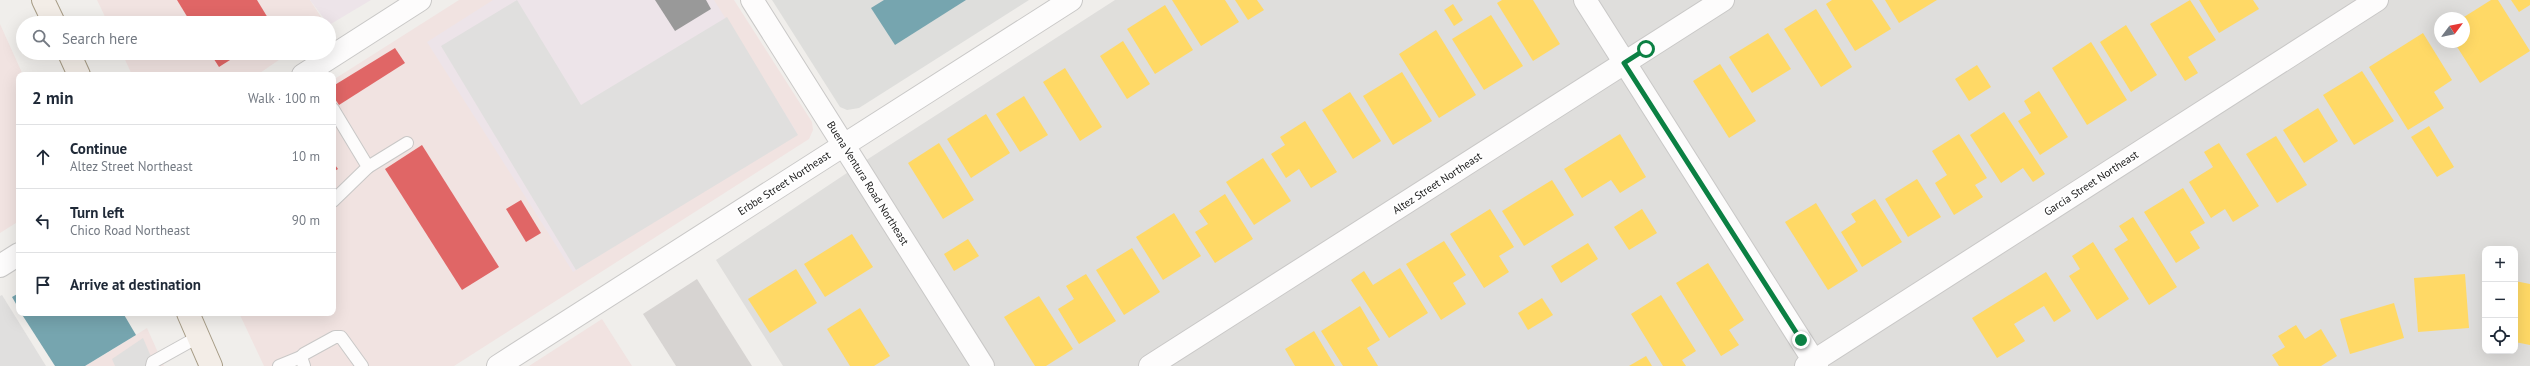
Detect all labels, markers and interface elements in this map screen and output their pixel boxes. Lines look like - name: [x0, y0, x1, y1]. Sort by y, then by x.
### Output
- north arrow: [2434, 12, 2470, 48]
- search box: [16, 16, 336, 60]
- icon: search: [30, 27, 52, 49]
- text: Search here: [62, 29, 138, 48]
- route start: [1637, 40, 1655, 58]
- text: 2 min: [32, 87, 73, 109]
- text: Walk · 100 m: [248, 90, 320, 107]
- street label: Buena Ventura Road Northeast: [824, 118, 912, 248]
- text: Continue: [70, 139, 127, 158]
- icon: ahead: [32, 146, 54, 168]
- street label: Garcia Street Northeast: [2041, 147, 2141, 219]
- text: 10 m: [292, 148, 320, 165]
- street label: Erbbe Street Northeast: [735, 148, 833, 218]
- street label: Altez Street Northeast: [1390, 149, 1485, 217]
- text: Altez Street Northeast: [70, 158, 193, 175]
- text: Turn left: [70, 203, 124, 222]
- icon: left: [32, 210, 54, 232]
- text: 90 m: [292, 212, 320, 229]
- text: Chico Road Northeast: [70, 222, 190, 239]
- map controls: [2482, 246, 2518, 354]
- button: +: [2482, 246, 2518, 282]
- icon: arrive: [32, 274, 54, 296]
- text: Arrive at destination: [70, 275, 201, 294]
- button: −: [2482, 282, 2518, 318]
- button: locate: [2482, 318, 2518, 354]
- route end: [1792, 331, 1810, 349]

